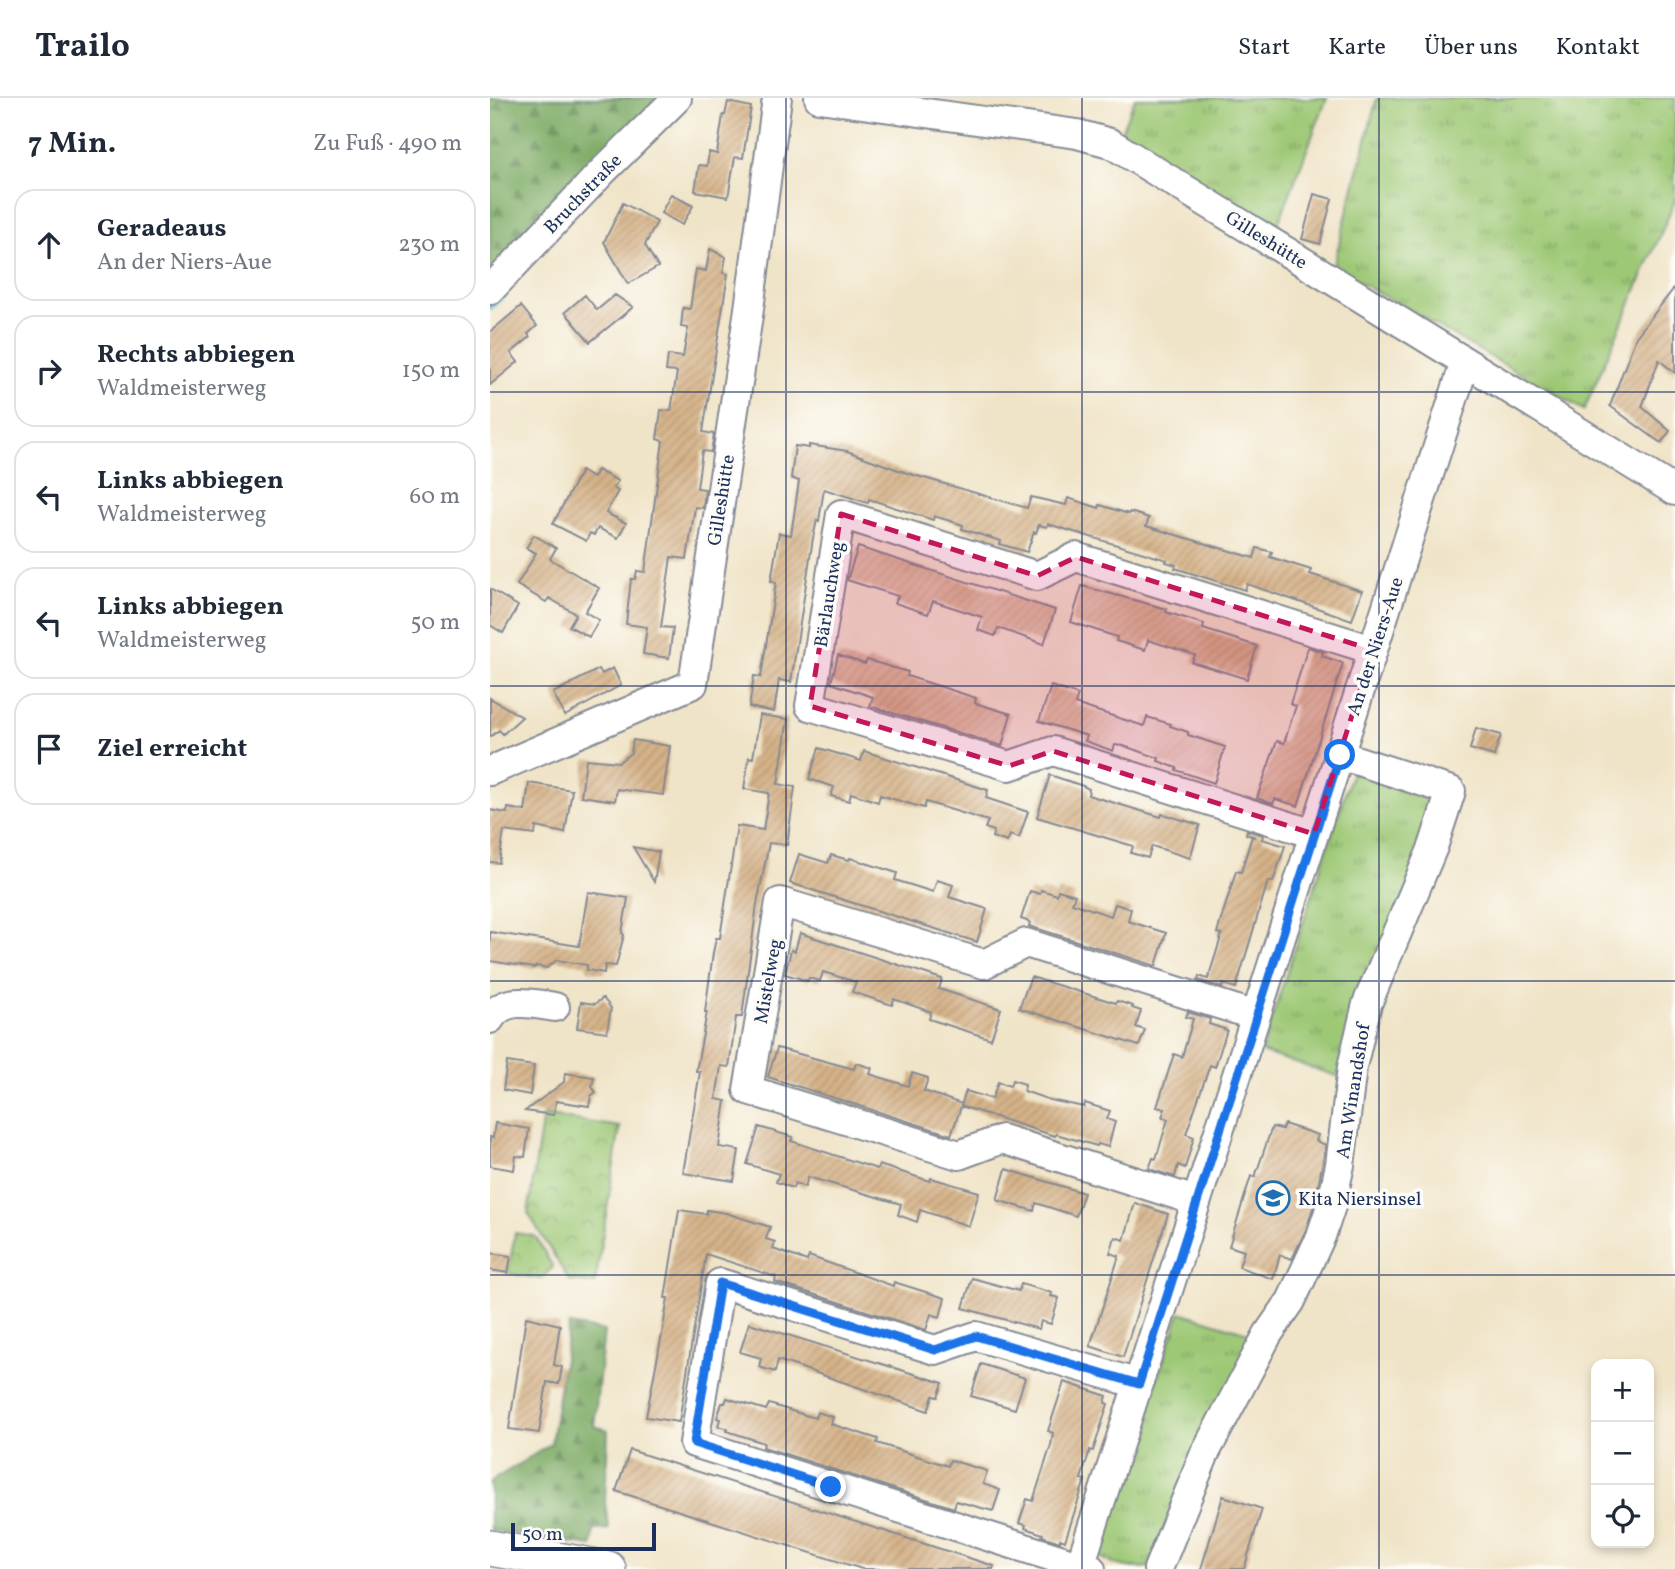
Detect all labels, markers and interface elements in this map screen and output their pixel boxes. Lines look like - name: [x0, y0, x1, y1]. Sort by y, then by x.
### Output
- text: Trailo: [35, 25, 130, 71]
- text: Start: [1238, 31, 1290, 65]
- text: Karte: [1328, 31, 1386, 65]
- text: Über uns: [1424, 31, 1518, 65]
- text: Kontakt: [1556, 31, 1640, 65]
- text: 7 Min.: [28, 123, 116, 165]
- text: Zu Fuß · 490 m: [313, 128, 462, 160]
- street label: Bruchstraße: [539, 149, 628, 240]
- street label: Gilleshütte: [1220, 205, 1312, 276]
- text: Geradeaus: [97, 211, 226, 247]
- icon: ahead: [30, 226, 68, 264]
- text: 230 m: [398, 229, 460, 261]
- text: An der Niers-Aue: [97, 247, 272, 279]
- text: Rechts abbiegen: [97, 337, 295, 373]
- icon: right: [30, 352, 68, 390]
- text: 150 m: [402, 355, 460, 387]
- text: Waldmeisterweg: [97, 373, 266, 405]
- street label: Gilleshütte: [702, 453, 742, 548]
- text: Links abbiegen: [97, 463, 284, 499]
- icon: left: [30, 478, 68, 516]
- text: 60 m: [410, 481, 460, 513]
- text: Waldmeisterweg: [97, 499, 266, 531]
- street label: Bärlauchweg: [809, 539, 851, 649]
- street label: An der Niers-Aue: [1341, 574, 1411, 719]
- text: Links abbiegen: [97, 589, 284, 625]
- icon: left: [30, 604, 68, 642]
- text: 50 m: [411, 607, 460, 639]
- text: Waldmeisterweg: [97, 625, 266, 657]
- icon: arrive: [30, 730, 68, 768]
- text: Ziel erreicht: [97, 731, 247, 767]
- route start: [1324, 739, 1355, 770]
- street label: Mistelweg: [749, 937, 789, 1026]
- street label: Am Winandshof: [1330, 1020, 1378, 1161]
- school or university icon: Kita Niersinsel: [1254, 1179, 1292, 1217]
- place label: Kita Niersinsel: [1298, 1187, 1422, 1213]
- map controls: [1591, 1359, 1654, 1548]
- button: +: [1591, 1359, 1654, 1422]
- button: −: [1591, 1422, 1654, 1485]
- route end: [815, 1471, 846, 1502]
- button: locate: [1591, 1485, 1654, 1548]
- scale bar: [511, 1520, 656, 1552]
- text: 50 m: [522, 1522, 563, 1548]

